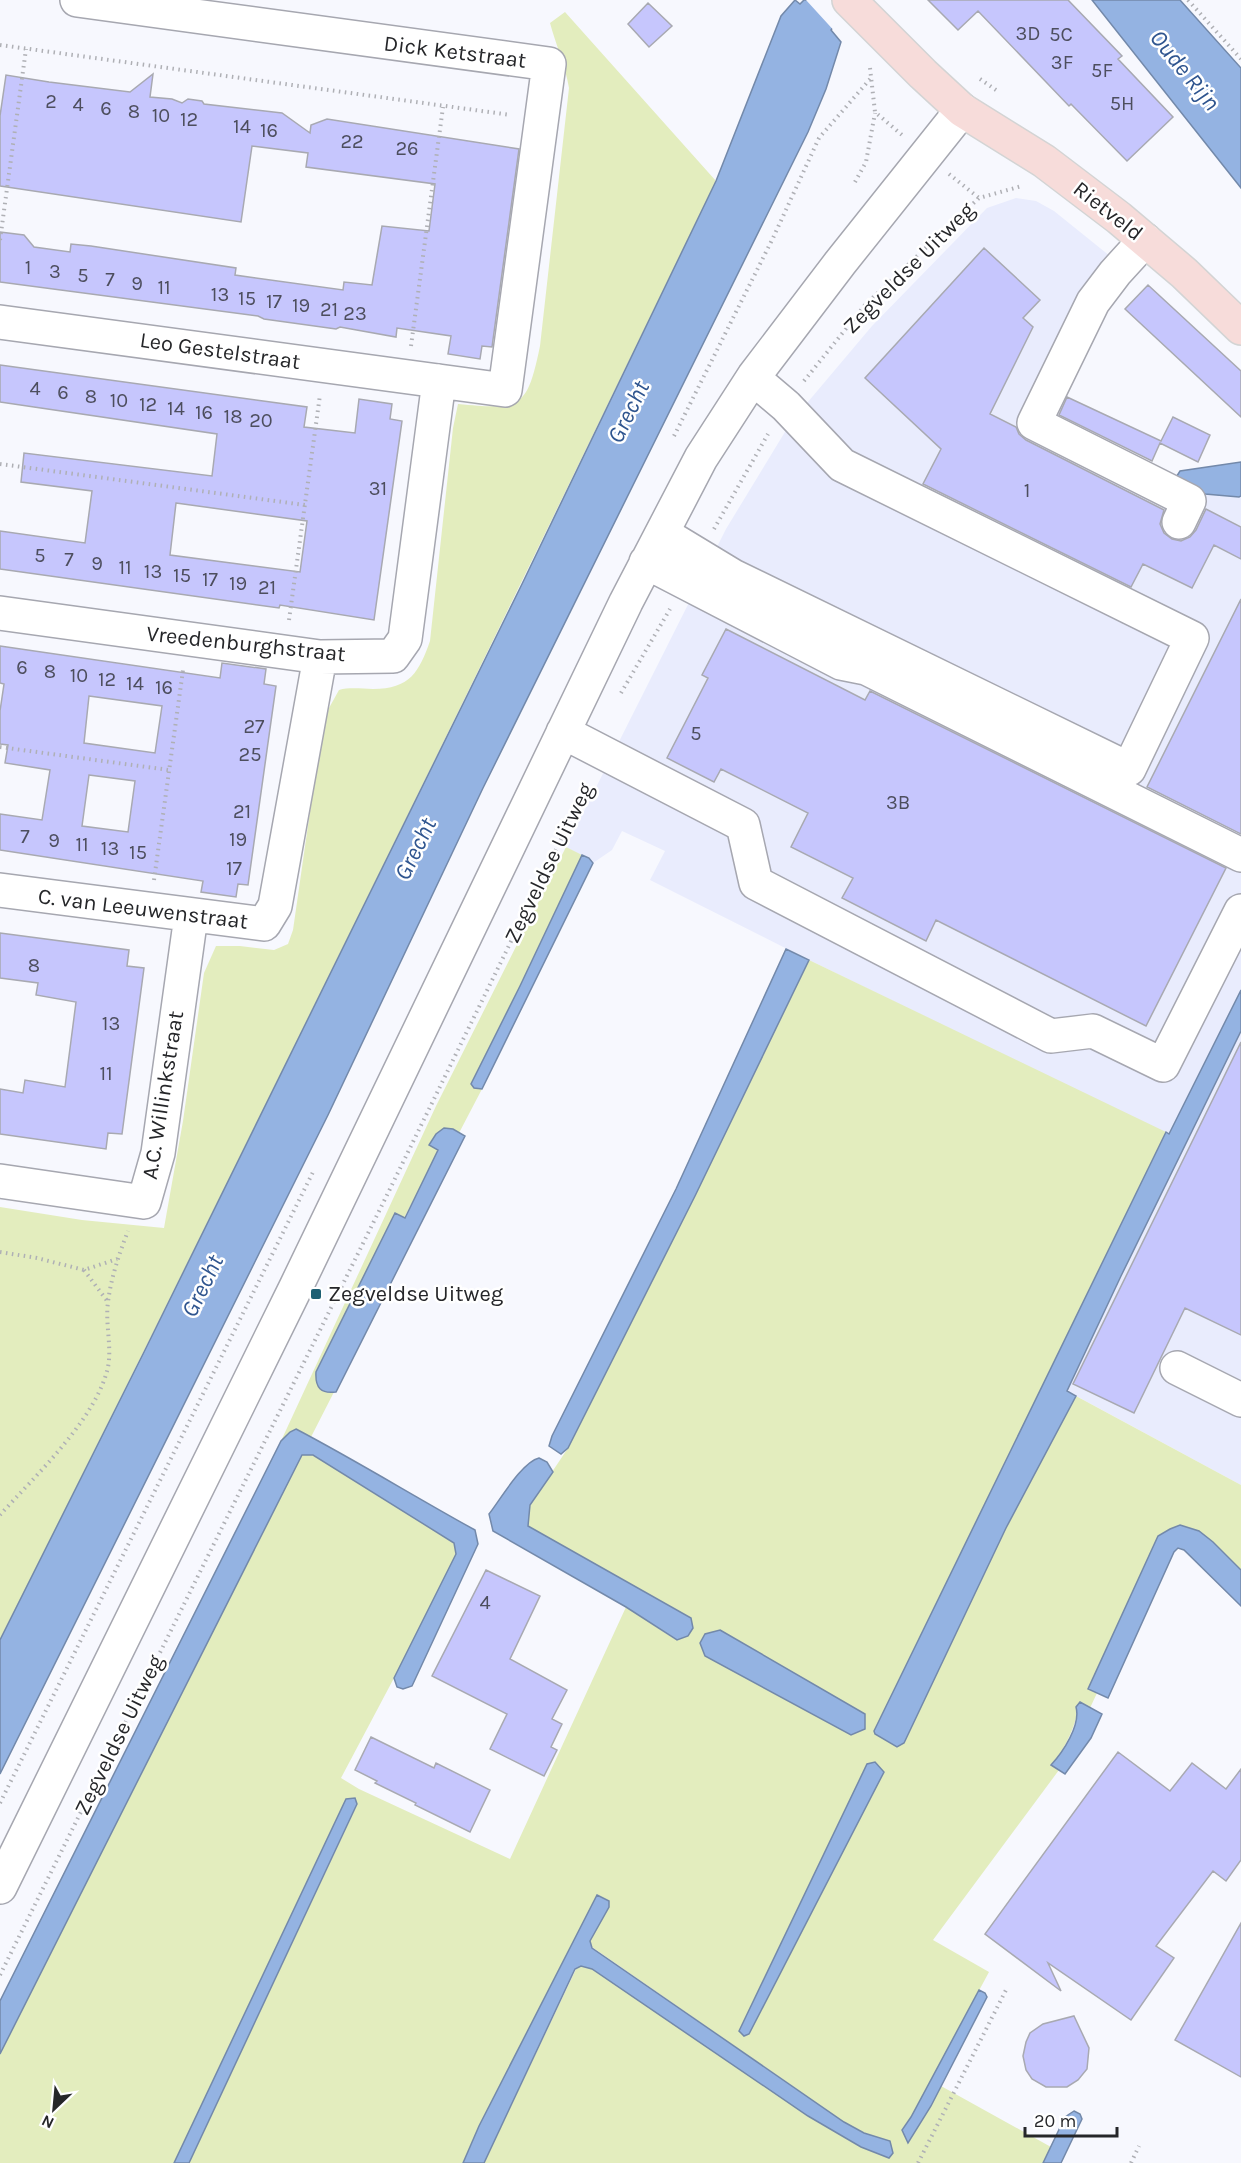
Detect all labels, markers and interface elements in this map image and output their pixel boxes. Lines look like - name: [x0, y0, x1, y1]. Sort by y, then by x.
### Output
- house number: 3D: [1015, 22, 1041, 45]
- house number: 5C: [1049, 23, 1073, 46]
- water label: Oude Rijn: [1144, 24, 1226, 116]
- street label: Dick Ketstraat: [382, 30, 528, 74]
- house number: 3F: [1051, 51, 1073, 74]
- house number: 5F: [1091, 59, 1113, 82]
- house number: 2: [45, 90, 57, 113]
- house number: 5H: [1110, 92, 1134, 115]
- house number: 4: [72, 93, 84, 116]
- house number: 6: [100, 97, 112, 120]
- house number: 8: [128, 100, 140, 123]
- house number: 10: [152, 104, 170, 127]
- house number: 12: [180, 108, 198, 131]
- house number: 14: [233, 115, 251, 138]
- house number: 16: [260, 119, 278, 142]
- house number: 22: [340, 130, 364, 153]
- house number: 26: [395, 137, 419, 160]
- street label: Rietveld: [1068, 176, 1148, 246]
- street label: Zegveldse Uitweg: [838, 196, 981, 339]
- house number: 1: [25, 256, 31, 279]
- house number: 3: [49, 260, 61, 283]
- house number: 5: [77, 264, 89, 287]
- house number: 7: [105, 268, 115, 291]
- house number: 9: [131, 272, 143, 295]
- house number: 11: [157, 276, 171, 299]
- house number: 13: [211, 283, 229, 306]
- house number: 15: [238, 287, 256, 310]
- house number: 17: [266, 290, 283, 313]
- house number: 19: [292, 294, 310, 317]
- house number: 21: [320, 298, 338, 321]
- house number: 23: [343, 302, 367, 325]
- street label: Leo Gestelstraat: [138, 327, 302, 375]
- water label: Grecht: [601, 376, 655, 448]
- house number: 4: [29, 377, 41, 400]
- house number: 6: [57, 381, 69, 404]
- house number: 8: [85, 385, 97, 408]
- house number: 10: [110, 389, 128, 412]
- house number: 12: [139, 393, 157, 416]
- house number: 14: [167, 397, 185, 420]
- house number: 16: [195, 401, 213, 424]
- house number: 18: [224, 405, 242, 428]
- house number: 20: [249, 409, 273, 432]
- house number: 31: [369, 477, 387, 500]
- house number: 1: [1024, 479, 1030, 502]
- house number: 5: [34, 544, 46, 567]
- house number: 7: [64, 548, 74, 571]
- house number: 9: [91, 552, 103, 575]
- house number: 11: [118, 556, 132, 579]
- house number: 13: [144, 560, 162, 583]
- house number: 15: [173, 564, 191, 587]
- house number: 17: [202, 568, 219, 591]
- house number: 19: [229, 572, 247, 595]
- house number: 21: [258, 576, 276, 599]
- street label: Vreedenburghstraat: [145, 621, 347, 667]
- house number: 6: [16, 656, 28, 679]
- house number: 8: [44, 660, 56, 683]
- house number: 10: [70, 664, 88, 687]
- house number: 12: [98, 668, 116, 691]
- house number: 14: [126, 672, 144, 695]
- house number: 16: [155, 676, 173, 699]
- house number: 27: [244, 715, 265, 738]
- house number: 5: [690, 722, 702, 745]
- house number: 25: [239, 743, 261, 766]
- street label: Zegveldse Uitweg: [499, 778, 599, 947]
- house number: 3B: [886, 791, 910, 814]
- house number: 21: [233, 800, 251, 823]
- water label: Grecht: [388, 813, 442, 885]
- house number: 7: [20, 825, 30, 848]
- house number: 19: [229, 828, 247, 851]
- house number: 9: [48, 829, 60, 852]
- house number: 11: [75, 833, 89, 856]
- house number: 13: [101, 837, 119, 860]
- house number: 15: [129, 841, 147, 864]
- house number: 17: [226, 857, 243, 880]
- street label: C. van Leeuwenstraat: [37, 883, 249, 935]
- house number: 8: [28, 954, 40, 977]
- street label: A.C. Willinkstraat: [137, 1009, 189, 1181]
- house number: 13: [102, 1012, 120, 1035]
- house number: 11: [99, 1062, 113, 1085]
- water label: Grecht: [175, 1250, 229, 1322]
- place label: Zegveldse Uitweg: [328, 1281, 504, 1307]
- marker: Zegveldse Uitweg: [309, 1287, 323, 1301]
- house number: 4: [479, 1591, 491, 1614]
- street label: Zegveldse Uitweg: [69, 1650, 169, 1819]
- north arrow: [24, 2079, 84, 2139]
- scale bar: [1025, 2100, 1116, 2138]
- text: 20 m: [1034, 2110, 1076, 2132]
- text: N: [38, 2111, 57, 2133]

